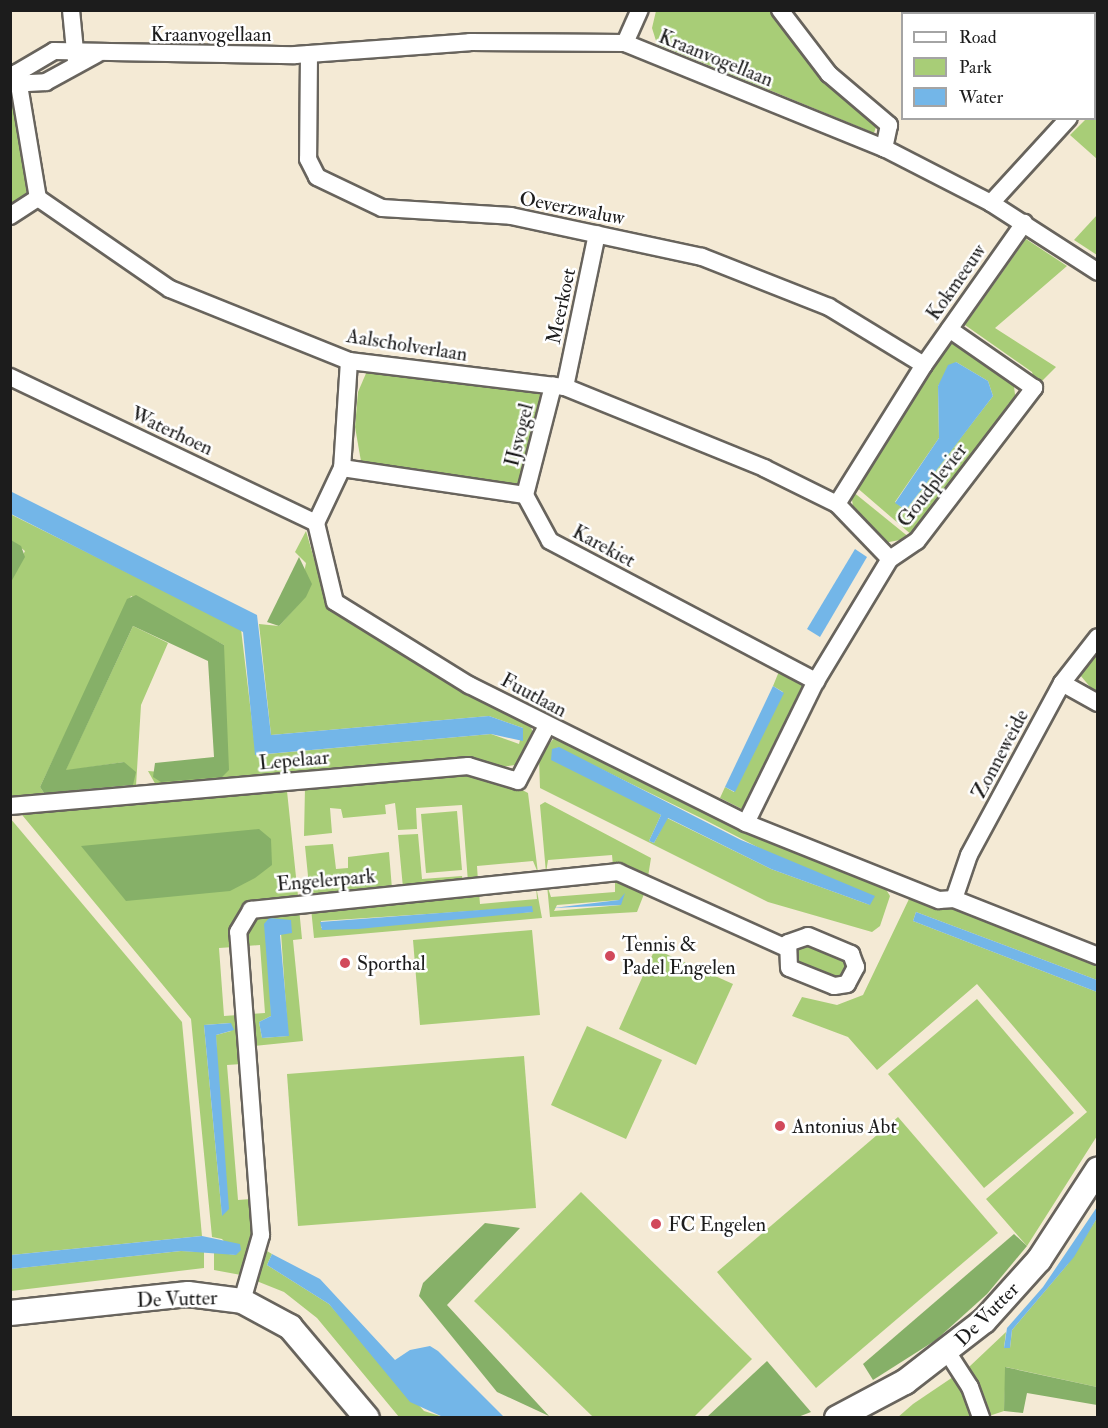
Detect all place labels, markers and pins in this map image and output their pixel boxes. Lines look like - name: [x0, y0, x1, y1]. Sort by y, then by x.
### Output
- place label: Tennis & Padel Engelen: [622, 933, 736, 980]
- marker: Tennis & Padel Engelen: [603, 949, 617, 963]
- place label: Sporthal: [357, 951, 426, 975]
- marker: Sporthal: [338, 956, 352, 970]
- place label: Antonius Abt: [792, 1114, 897, 1138]
- marker: Antonius Abt: [773, 1119, 787, 1133]
- place label: FC Engelen: [668, 1212, 766, 1236]
- marker: FC Engelen: [649, 1217, 663, 1231]

